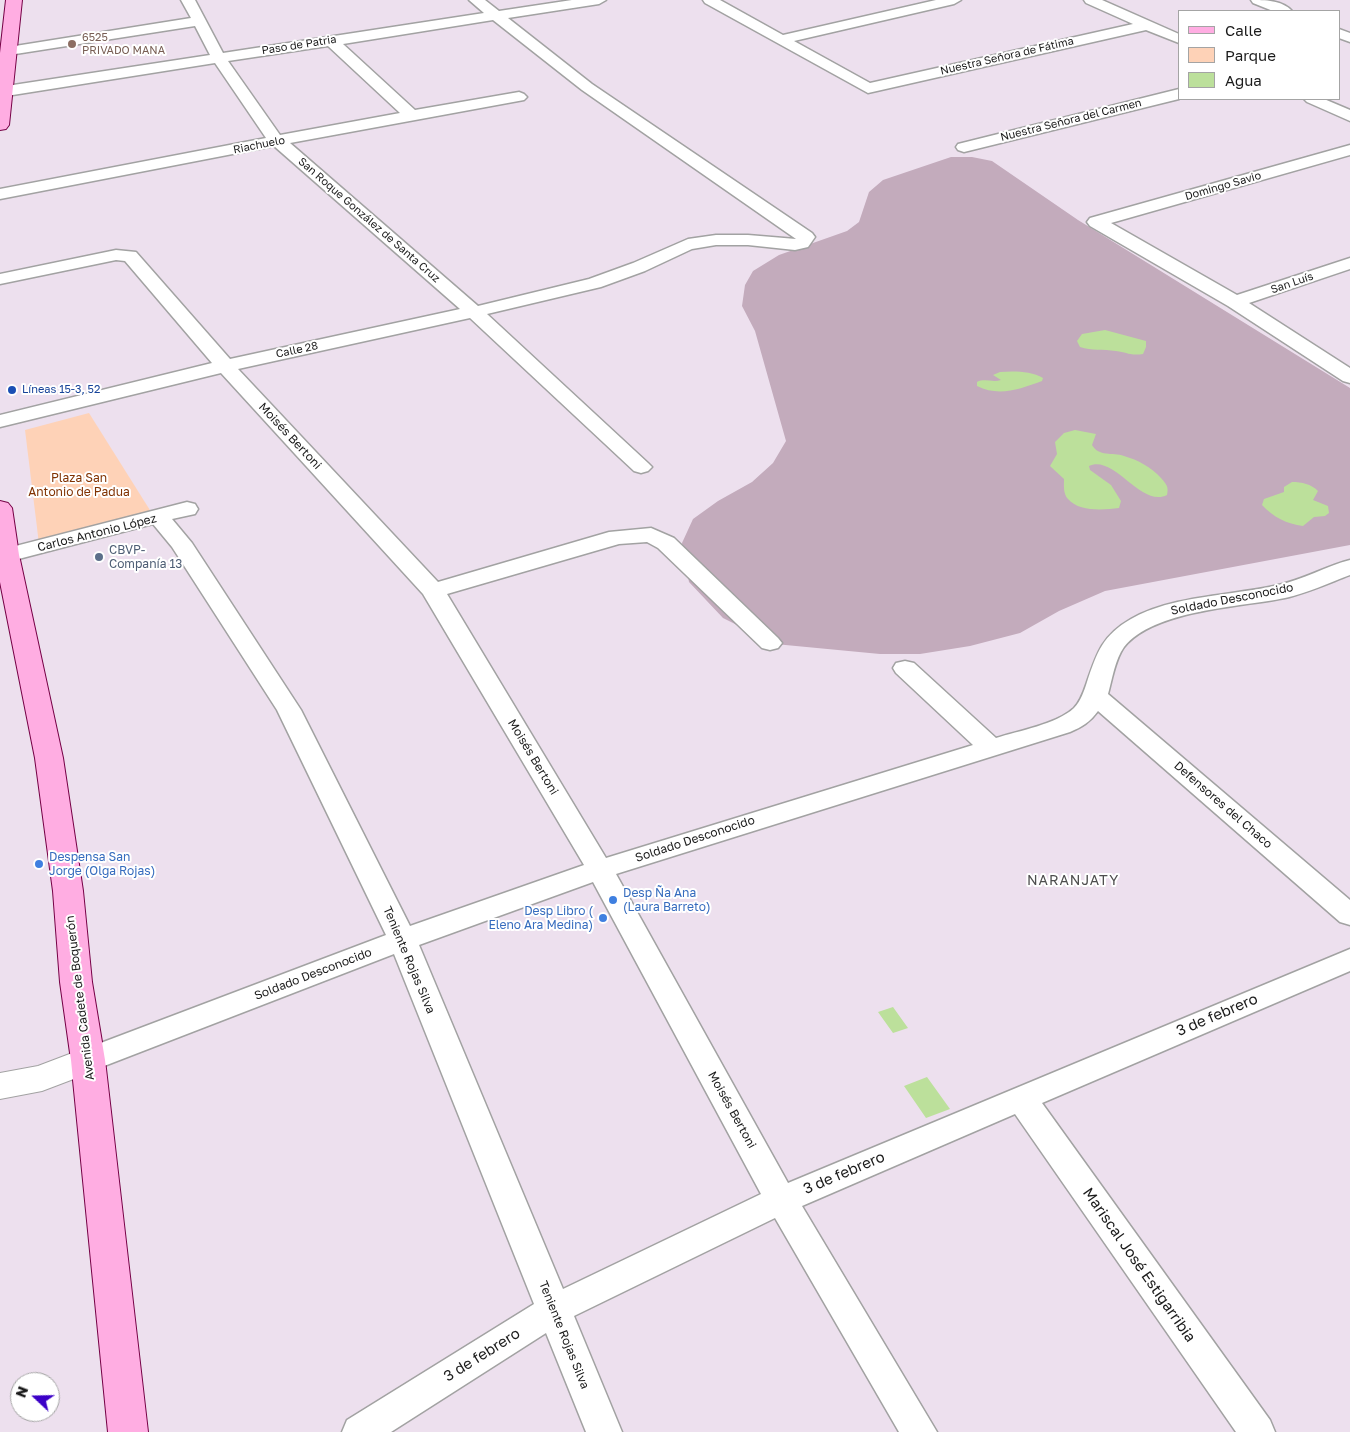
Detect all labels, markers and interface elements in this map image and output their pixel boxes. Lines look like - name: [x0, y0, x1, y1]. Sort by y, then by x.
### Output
- legend: [1178, 10, 1340, 100]
- text: Calle: [1225, 21, 1262, 39]
- place label: 6525 PRIVADO MANA: [82, 31, 165, 57]
- street label: Paso de Patria: [261, 33, 337, 57]
- street label: Nuestra Señora de Fátima: [939, 34, 1075, 78]
- marker: 6525 PRIVADO MANA: [66, 38, 78, 50]
- text: Parque: [1225, 46, 1276, 64]
- text: Agua: [1225, 71, 1262, 89]
- street label: Nuestra Señora del Carmen: [999, 96, 1143, 144]
- street label: Riachuelo: [232, 134, 286, 156]
- street label: San Roque González de Santa Cruz: [295, 155, 443, 285]
- street label: Domingo Savio: [1183, 169, 1263, 203]
- street label: San Luís: [1269, 270, 1315, 296]
- street label: Calle 28: [275, 339, 319, 361]
- place label: Líneas 15-3, 52: [22, 383, 100, 397]
- marker: Líneas 15-3, 52: [6, 384, 18, 396]
- street label: Moisés Bertoni: [255, 400, 325, 472]
- park label: Plaza San Antonio de Padua: [28, 471, 130, 499]
- street label: Carlos Antonio López: [36, 511, 158, 555]
- place label: CBVP- Companía 13: [109, 543, 182, 571]
- marker: CBVP- Companía 13: [93, 551, 105, 563]
- street label: Soldado Desconocido: [1169, 580, 1295, 618]
- street label: Moisés Bertoni: [505, 716, 561, 798]
- street label: Defensores del Chaco: [1171, 758, 1275, 852]
- street label: Soldado Desconocido: [633, 813, 757, 865]
- place label: Despensa San Jorge (Olga Rojas): [49, 850, 155, 878]
- marker: Despensa San Jorge (Olga Rojas): [33, 858, 45, 870]
- district label: NARANJATY: [1026, 873, 1120, 889]
- place label: Desp Ña Ana (Laura Barreto): [623, 886, 710, 914]
- marker: Desp Ña Ana (Laura Barreto): [607, 894, 619, 906]
- street label: Teniente Rojas Silva: [380, 904, 438, 1016]
- place label: Desp Libro ( Eleno Ara Medina): [488, 904, 593, 932]
- marker: Desp Libro ( Eleno Ara Medina): [597, 912, 609, 924]
- street label: Avenida Cadete de Boquerón: [63, 915, 97, 1081]
- street label: Soldado Desconocido: [252, 945, 374, 1003]
- street label: 3 de febrero: [1174, 990, 1260, 1040]
- street label: Moisés Bertoni: [705, 1069, 759, 1151]
- street label: 3 de febrero: [801, 1148, 887, 1198]
- street label: Mariscal José Estigarribia: [1079, 1184, 1199, 1346]
- street label: Teniente Rojas Silva: [536, 1279, 592, 1391]
- street label: 3 de febrero: [441, 1324, 523, 1386]
- north arrow: [10, 1372, 60, 1422]
- text: N: [12, 1384, 31, 1400]

